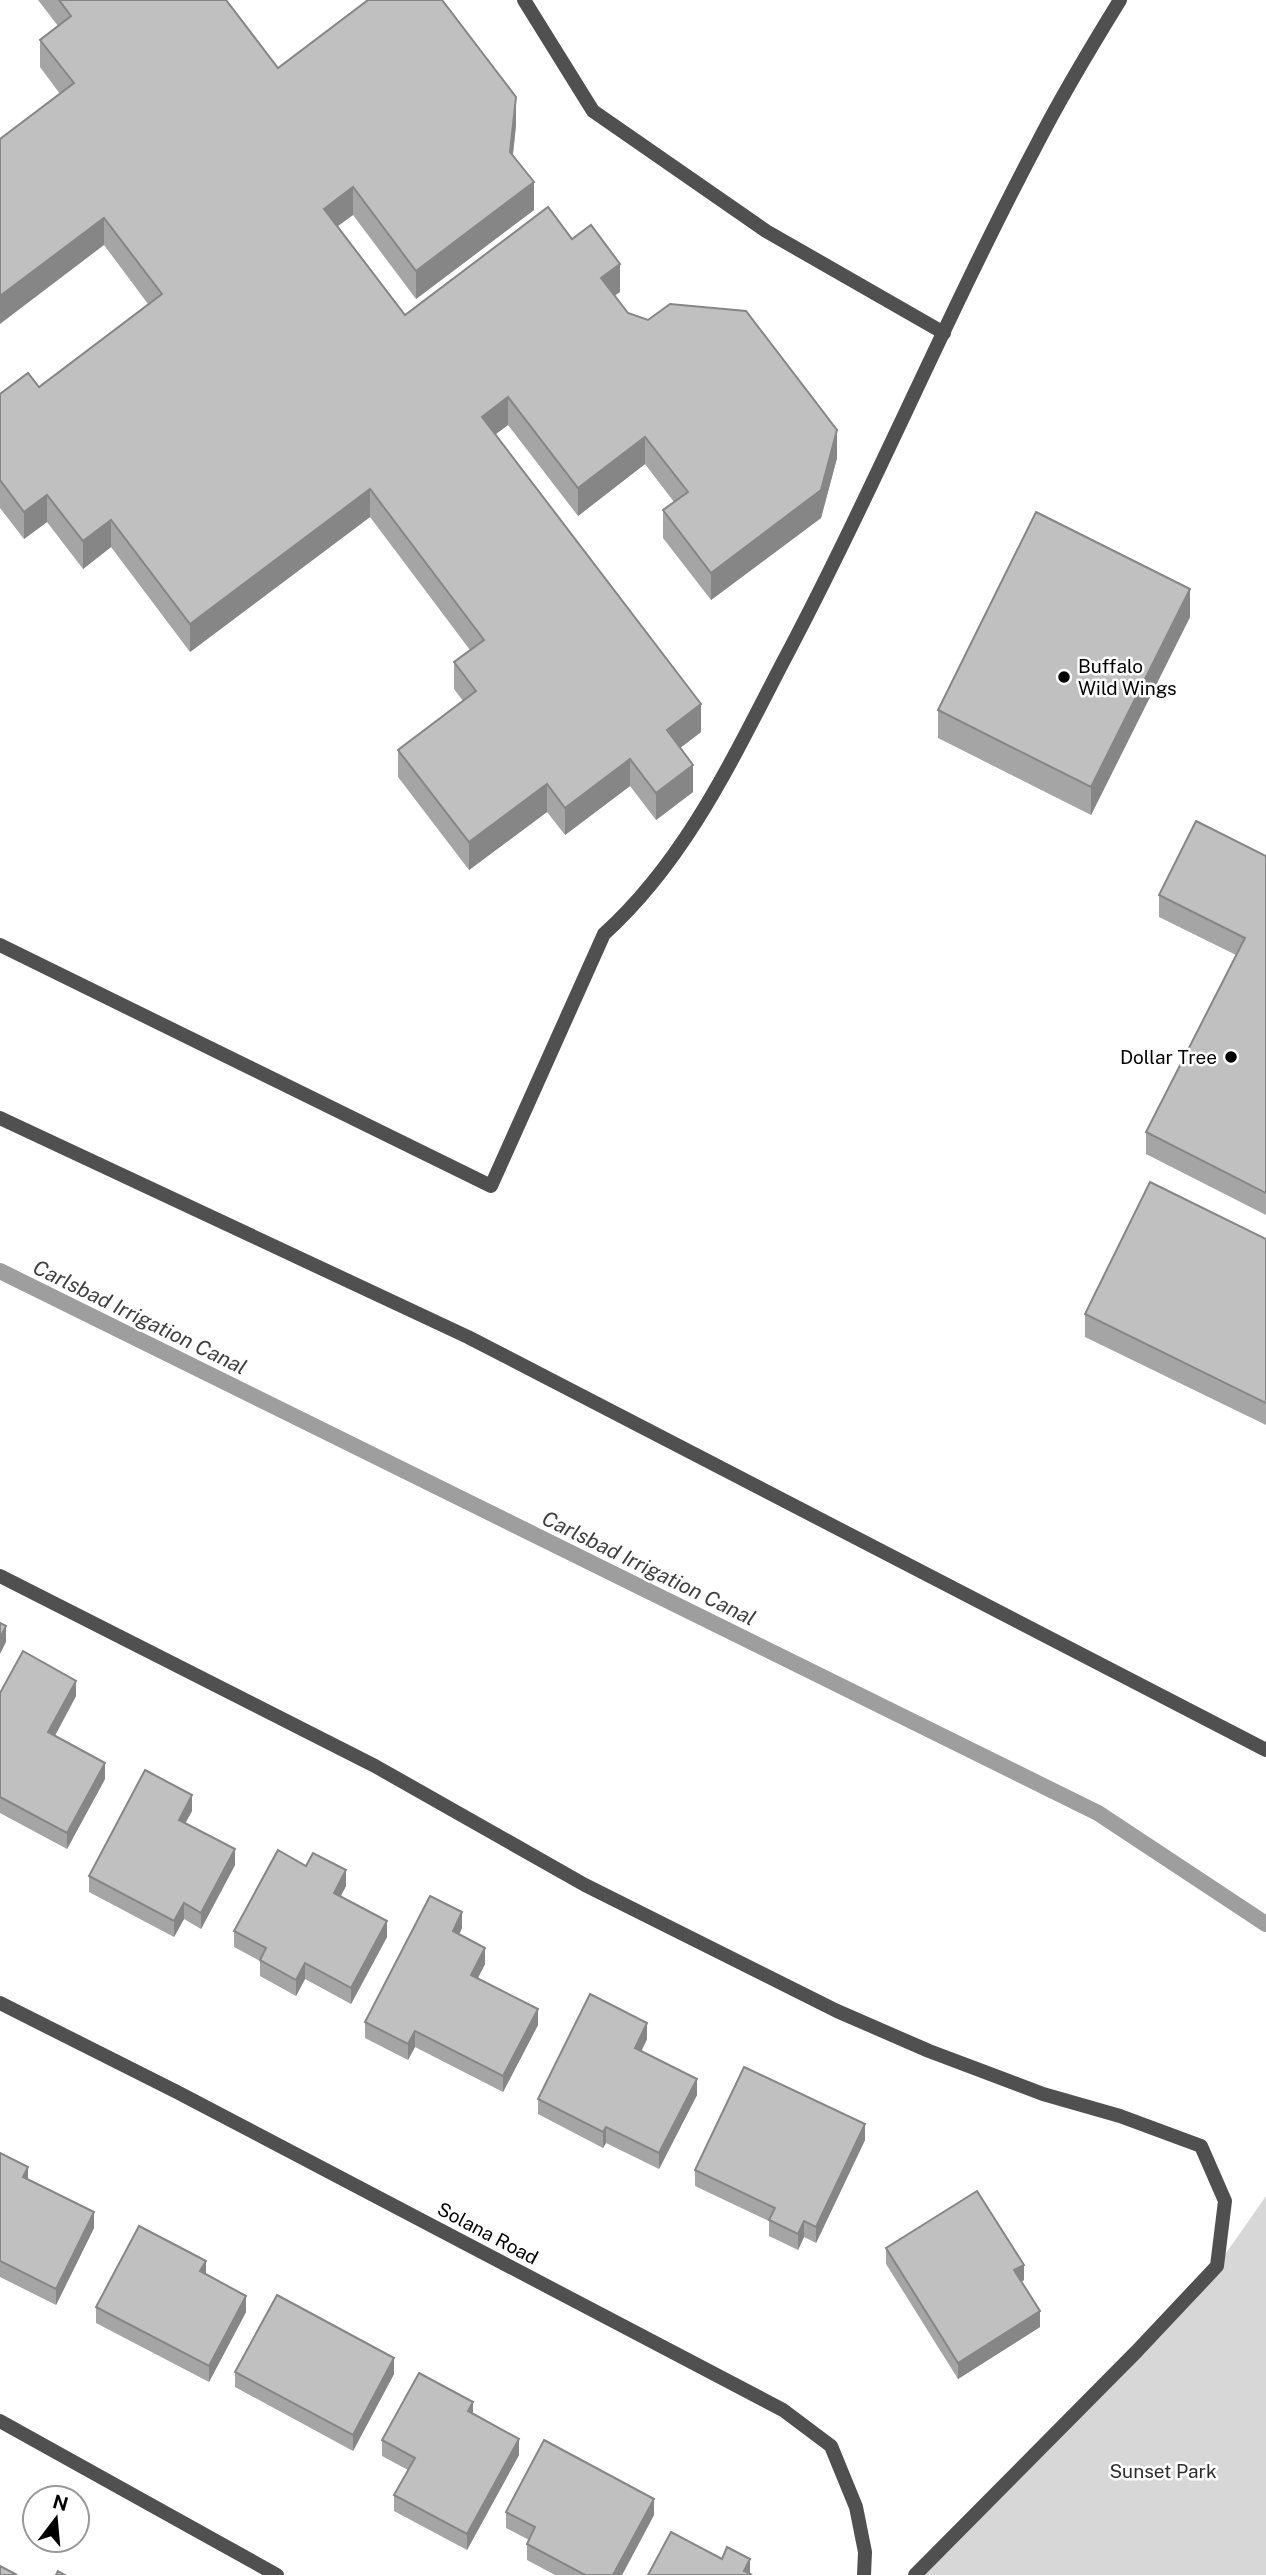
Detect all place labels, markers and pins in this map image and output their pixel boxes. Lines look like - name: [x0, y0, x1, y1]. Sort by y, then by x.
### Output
- place label: Buffalo Wild Wings: [1078, 655, 1177, 699]
- marker: Buffalo Wild Wings: [1056, 669, 1072, 685]
- place label: Dollar Tree: [1120, 1046, 1217, 1068]
- marker: Dollar Tree: [1223, 1049, 1239, 1065]

